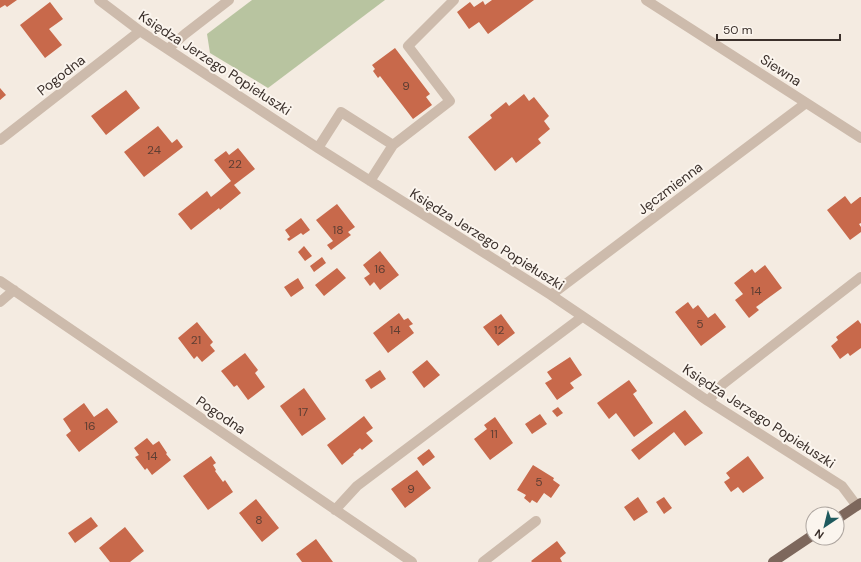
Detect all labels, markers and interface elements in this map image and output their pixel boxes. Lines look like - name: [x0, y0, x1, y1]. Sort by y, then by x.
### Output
- street label: Księdza Jerzego Popiełuszki: [135, 7, 295, 119]
- scale bar: [717, 16, 840, 42]
- text: 50 m: [723, 22, 752, 38]
- street label: Siewna: [757, 50, 805, 90]
- street label: Pogodna: [33, 51, 89, 99]
- house number: 9: [402, 78, 410, 94]
- house number: 24: [147, 142, 161, 158]
- house number: 22: [228, 156, 242, 172]
- street label: Jęczmienna: [634, 158, 706, 218]
- street label: Księdza Jerzego Popiełuszki: [407, 184, 567, 294]
- house number: 18: [332, 222, 344, 238]
- house number: 16: [374, 261, 386, 277]
- house number: 14: [750, 283, 762, 299]
- house number: 5: [696, 316, 704, 332]
- house number: 14: [389, 322, 401, 338]
- house number: 12: [494, 322, 504, 338]
- house number: 21: [191, 332, 201, 348]
- street label: Księdza Jerzego Popiełuszki: [679, 360, 839, 472]
- street label: Pogodna: [193, 392, 249, 438]
- house number: 17: [298, 404, 308, 420]
- house number: 16: [84, 418, 96, 434]
- house number: 11: [490, 426, 498, 442]
- house number: 14: [146, 448, 158, 464]
- house number: 5: [535, 474, 543, 490]
- house number: 9: [407, 481, 415, 497]
- north arrow: [805, 506, 845, 546]
- house number: 8: [255, 512, 263, 528]
- text: N: [812, 526, 827, 542]

